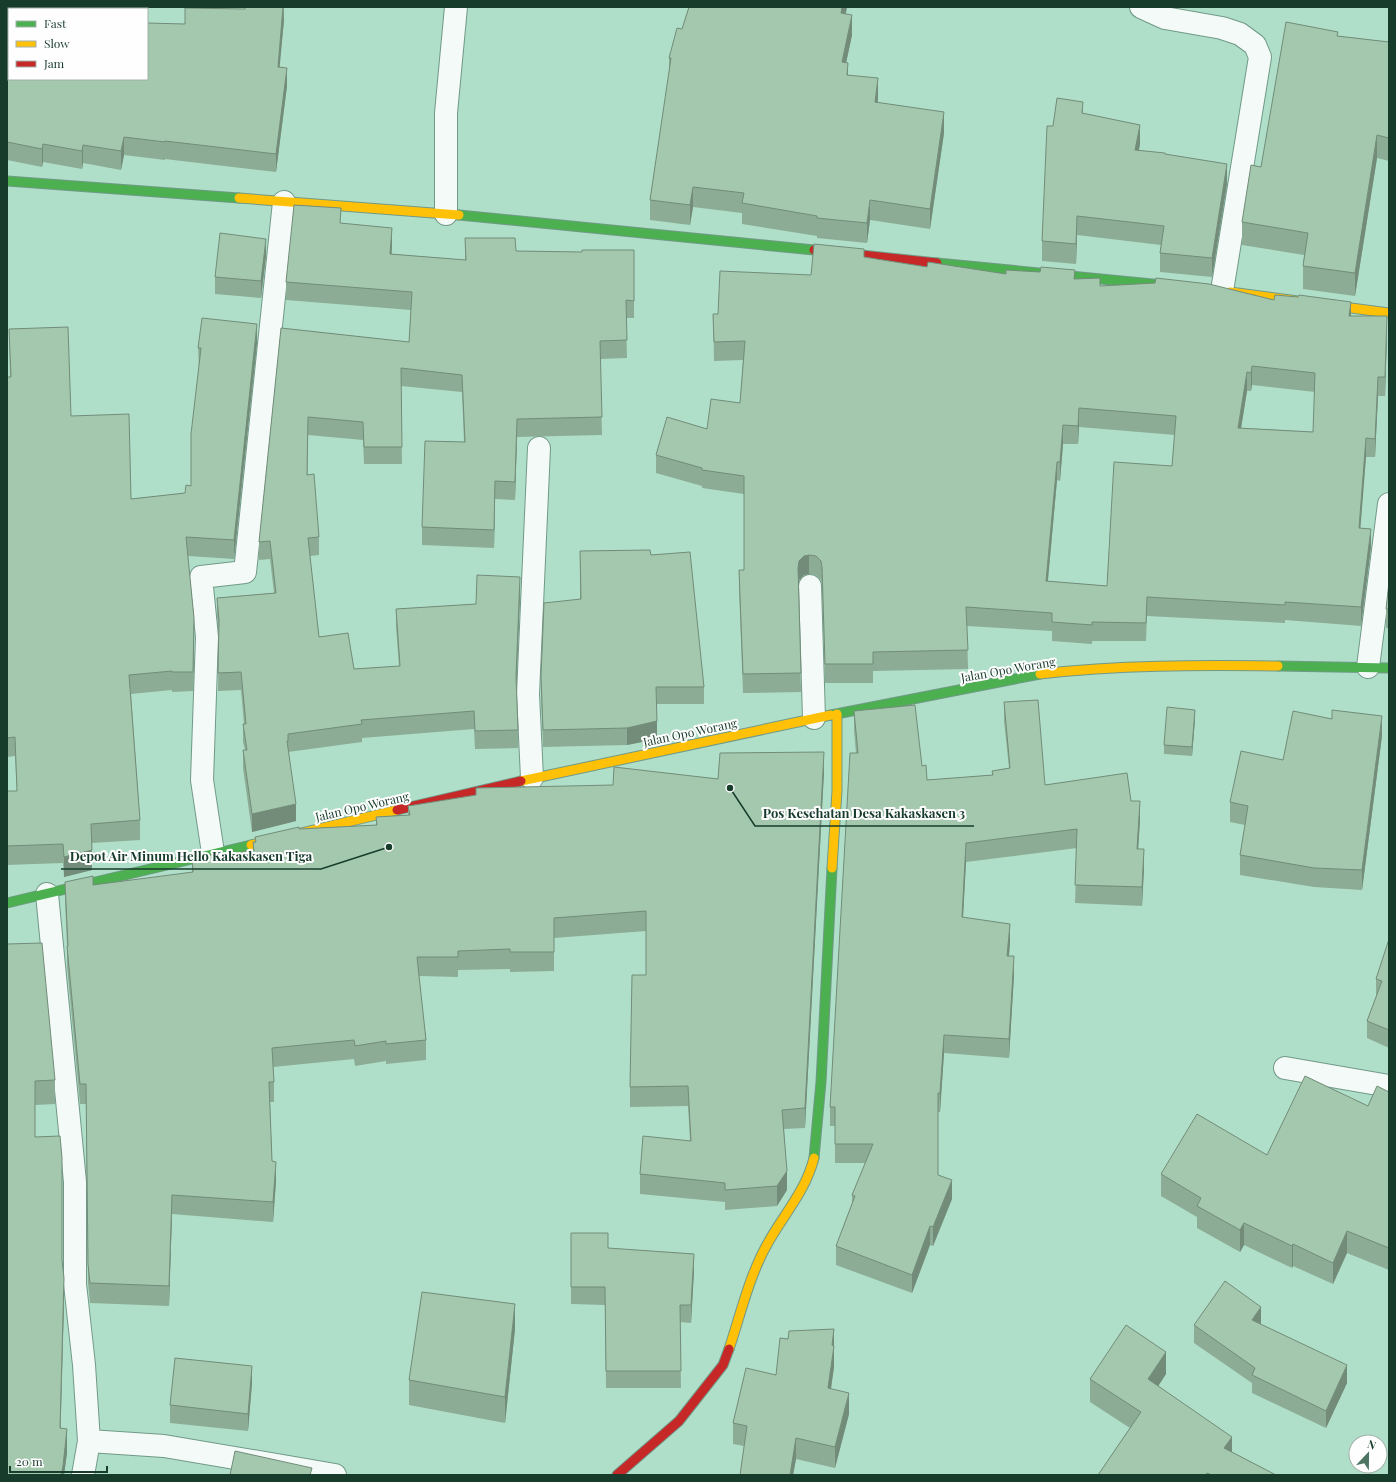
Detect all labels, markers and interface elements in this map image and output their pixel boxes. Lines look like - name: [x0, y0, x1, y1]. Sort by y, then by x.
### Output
- legend: [8, 8, 148, 80]
- text: Fast: [44, 15, 67, 31]
- text: Slow: [44, 35, 70, 51]
- text: Jam: [43, 55, 65, 71]
- street label: Jalan Opo Worang: [959, 653, 1057, 685]
- street label: Jalan Opo Worang: [641, 714, 739, 750]
- street label: Jalan Opo Worang: [313, 787, 411, 825]
- callout: Pos Kesehatan Desa Kakaskasen 3: [755, 801, 974, 826]
- text: Pos Kesehatan Desa Kakaskasen 3: [763, 804, 965, 821]
- callout: Depot Air Minum Hello Kakaskasen Tiga: [61, 844, 321, 869]
- text: Depot Air Minum Hello Kakaskasen Tiga: [70, 847, 313, 864]
- north arrow: [1348, 1434, 1388, 1474]
- text: N: [1365, 1436, 1378, 1453]
- scale bar: [10, 1448, 107, 1474]
- text: 20 m: [16, 1453, 43, 1469]

